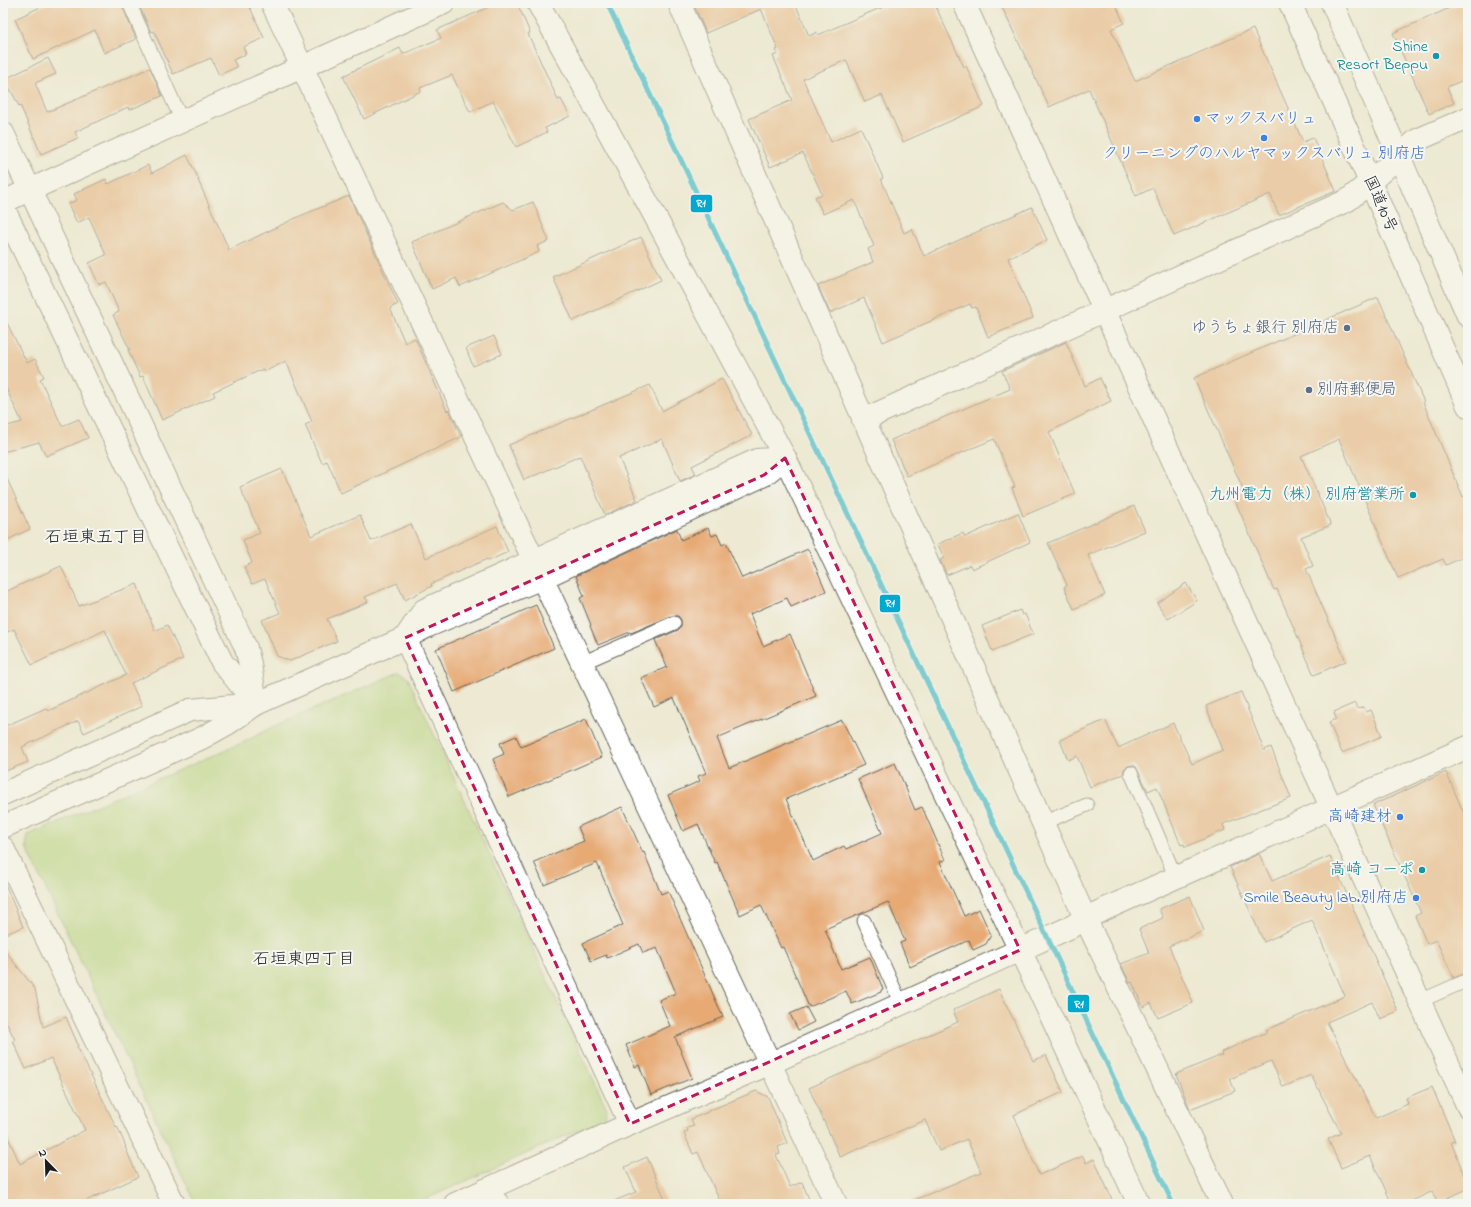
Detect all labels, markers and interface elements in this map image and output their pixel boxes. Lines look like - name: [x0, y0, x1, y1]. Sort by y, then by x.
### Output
- place label: Shine Resort Beppu: [1337, 35, 1429, 77]
- marker: Shine Resort Beppu: [1431, 51, 1441, 61]
- place label: マックスバリュ: [1205, 107, 1317, 131]
- marker: マックスバリュ: [1192, 114, 1202, 124]
- marker: クリーニングのハルヤマックスバリュ 別府店: [1259, 133, 1269, 143]
- place label: クリーニングのハルヤマックスバリュ 別府店: [1102, 142, 1426, 166]
- street label: 国道10号: [1357, 172, 1403, 236]
- line badge: R1: [690, 194, 713, 213]
- text: R1: [695, 196, 706, 212]
- place label: ゆうちょ銀行 別府店: [1191, 316, 1339, 340]
- marker: ゆうちょ銀行 別府店: [1342, 323, 1352, 333]
- place label: 別府郵便局: [1317, 378, 1397, 402]
- marker: 別府郵便局: [1304, 385, 1314, 395]
- place label: 九州電力（株） 別府営業所: [1209, 483, 1405, 507]
- marker: 九州電力（株） 別府営業所: [1408, 490, 1418, 500]
- district label: 石垣東五丁目: [45, 525, 147, 550]
- line badge: R1: [879, 594, 901, 613]
- text: R1: [884, 596, 895, 612]
- place label: 高崎建材: [1328, 805, 1392, 829]
- marker: 高崎建材: [1395, 812, 1405, 822]
- place label: 高崎 コーポ: [1330, 858, 1414, 882]
- marker: 高崎 コーポ: [1417, 865, 1427, 875]
- place label: Smile Beauty lab.別府店: [1244, 886, 1408, 910]
- marker: Smile Beauty lab.別府店: [1411, 893, 1421, 903]
- district label: 石垣東四丁目: [253, 947, 355, 972]
- line badge: R1: [1067, 994, 1090, 1013]
- text: R1: [1073, 997, 1084, 1013]
- north arrow: [26, 1141, 66, 1181]
- text: N: [36, 1144, 49, 1162]

